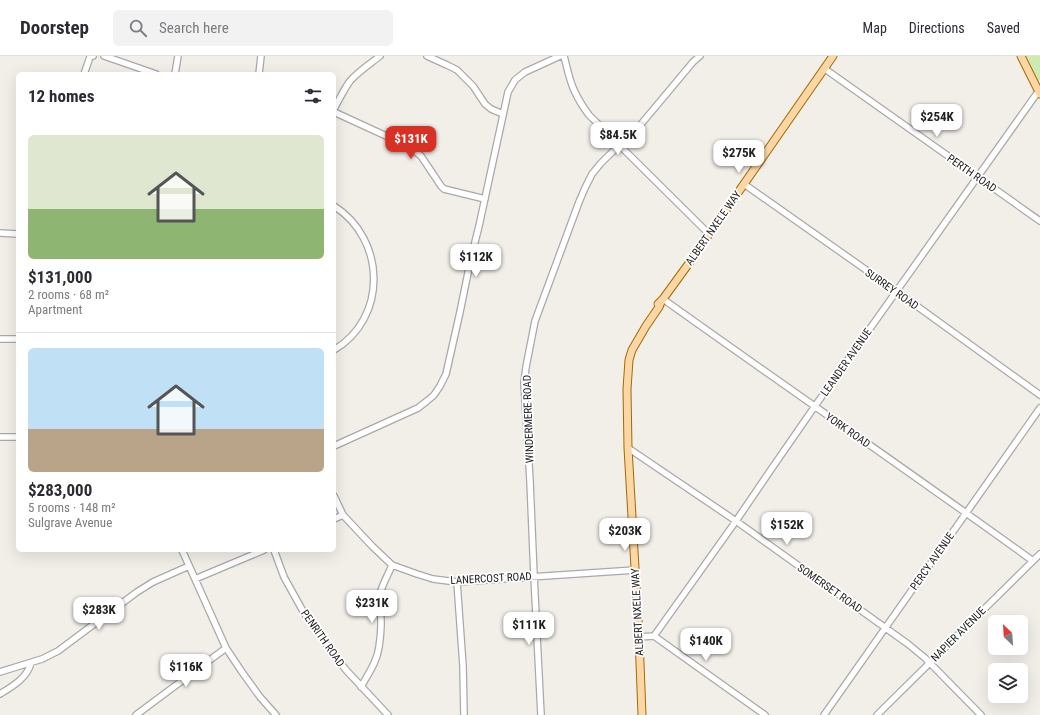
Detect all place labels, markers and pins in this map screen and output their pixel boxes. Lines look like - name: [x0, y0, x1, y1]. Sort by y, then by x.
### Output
- pin: $254K: [909, 104, 965, 138]
- pin: $84.5K: [585, 122, 651, 156]
- pin: $131K: [383, 126, 439, 160]
- pin: $275K: [711, 140, 767, 174]
- pin: $112K: [448, 244, 504, 278]
- pin: $152K: [759, 512, 815, 546]
- pin: $203K: [597, 518, 653, 552]
- pin: $231K: [344, 590, 400, 624]
- pin: $283K: [71, 597, 127, 631]
- pin: $111K: [501, 612, 557, 646]
- pin: $140K: [678, 628, 734, 662]
- pin: $116K: [158, 654, 214, 688]

